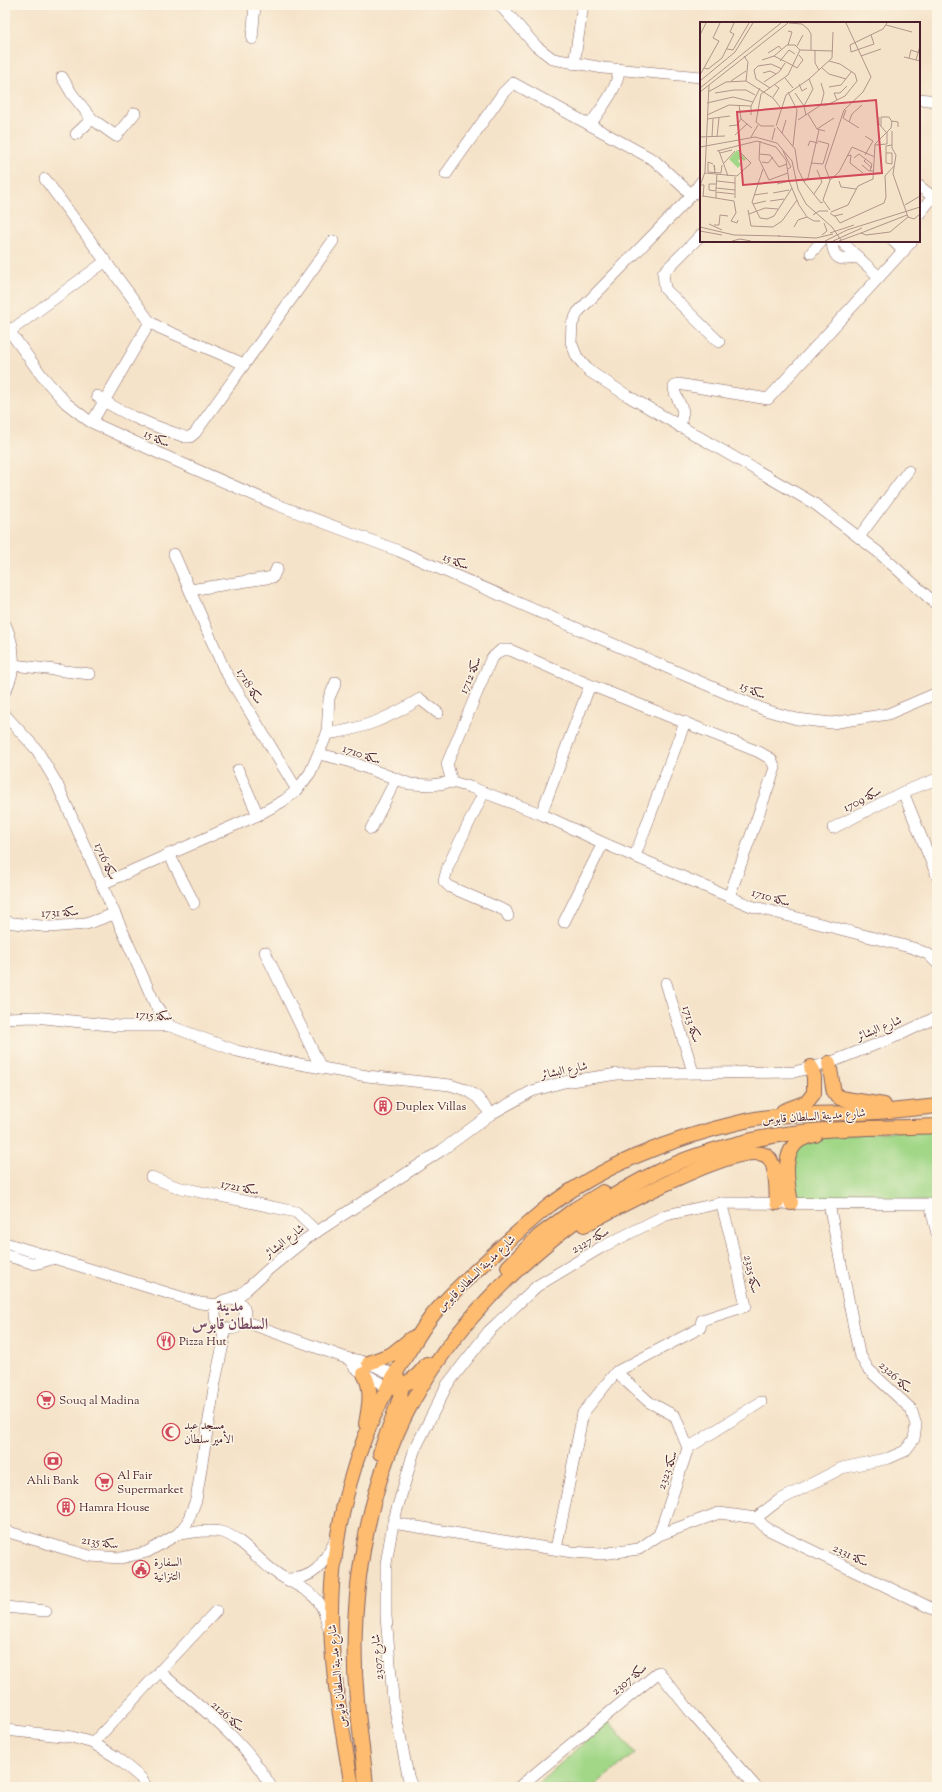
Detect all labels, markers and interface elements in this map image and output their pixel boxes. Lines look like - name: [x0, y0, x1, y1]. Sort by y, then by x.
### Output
- inset map: [700, 22, 920, 242]
- street label: سكة 15: [140, 425, 173, 453]
- street label: سكة 15: [440, 548, 472, 576]
- street label: سكة 1712: [455, 654, 487, 697]
- street label: سكة 1718: [231, 665, 267, 708]
- street label: سكة 15: [737, 677, 769, 705]
- street label: سكة 1710: [340, 740, 383, 770]
- street label: سكة 1709: [840, 782, 885, 817]
- street label: سكة 1716: [89, 840, 121, 883]
- street label: سكة 1710: [749, 884, 792, 912]
- street label: سكة 1731: [41, 903, 80, 923]
- street label: سكة 1713: [677, 1003, 705, 1045]
- street label: سكة 1715: [135, 1006, 173, 1026]
- street label: شارع البشائر: [852, 1012, 905, 1048]
- street label: شارع البشائر: [537, 1057, 590, 1086]
- building icon: Duplex Villas: [373, 1096, 393, 1116]
- place label: Duplex Villas: [396, 1098, 466, 1116]
- street label: شارع مدينة السلطان قابوس: [762, 1104, 867, 1131]
- street label: سكة 1721: [219, 1175, 261, 1201]
- street label: شارع البشائر: [259, 1220, 310, 1266]
- street label: سكة 2327: [568, 1223, 613, 1259]
- street label: شارع مدينة السلطان قابوس: [433, 1231, 521, 1317]
- street label: سكة 2325: [738, 1253, 764, 1295]
- district label: مدينة السلطان قابوس: [192, 1296, 268, 1337]
- restaurant icon: Pizza Hut: [156, 1331, 176, 1351]
- place label: Pizza Hut: [179, 1333, 227, 1351]
- street label: سكة 2326: [874, 1357, 917, 1398]
- supermarket icon: Souq al Madina: [36, 1390, 56, 1410]
- place label: Souq al Madina: [59, 1392, 140, 1410]
- place label: مسجد عبد الأمير سلطان: [184, 1417, 234, 1449]
- mosque icon: مسجد عبد الأمير سلطان: [161, 1422, 181, 1442]
- street label: سكة 2323: [653, 1448, 683, 1492]
- bank icon: Ahli Bank: [43, 1451, 63, 1471]
- place label: Al Fair Supermarket: [117, 1467, 184, 1499]
- place label: Ahli Bank: [27, 1472, 80, 1490]
- supermarket icon: Al Fair Supermarket: [94, 1472, 114, 1492]
- building icon: Hamra House: [56, 1497, 76, 1517]
- place label: Hamra House: [79, 1499, 150, 1517]
- street label: سكة 2135: [80, 1531, 120, 1555]
- street label: سكة 2331: [829, 1539, 872, 1572]
- place label: السفارة التنزانية: [154, 1554, 182, 1586]
- public building icon: السفارة التنزانية: [131, 1559, 151, 1579]
- street label: شارع مدينة السلطان قابوس: [324, 1623, 353, 1728]
- street label: 2307 شارع: [367, 1633, 390, 1681]
- street label: سكة 2307: [608, 1659, 652, 1700]
- street label: سكة 2126: [206, 1697, 248, 1737]

